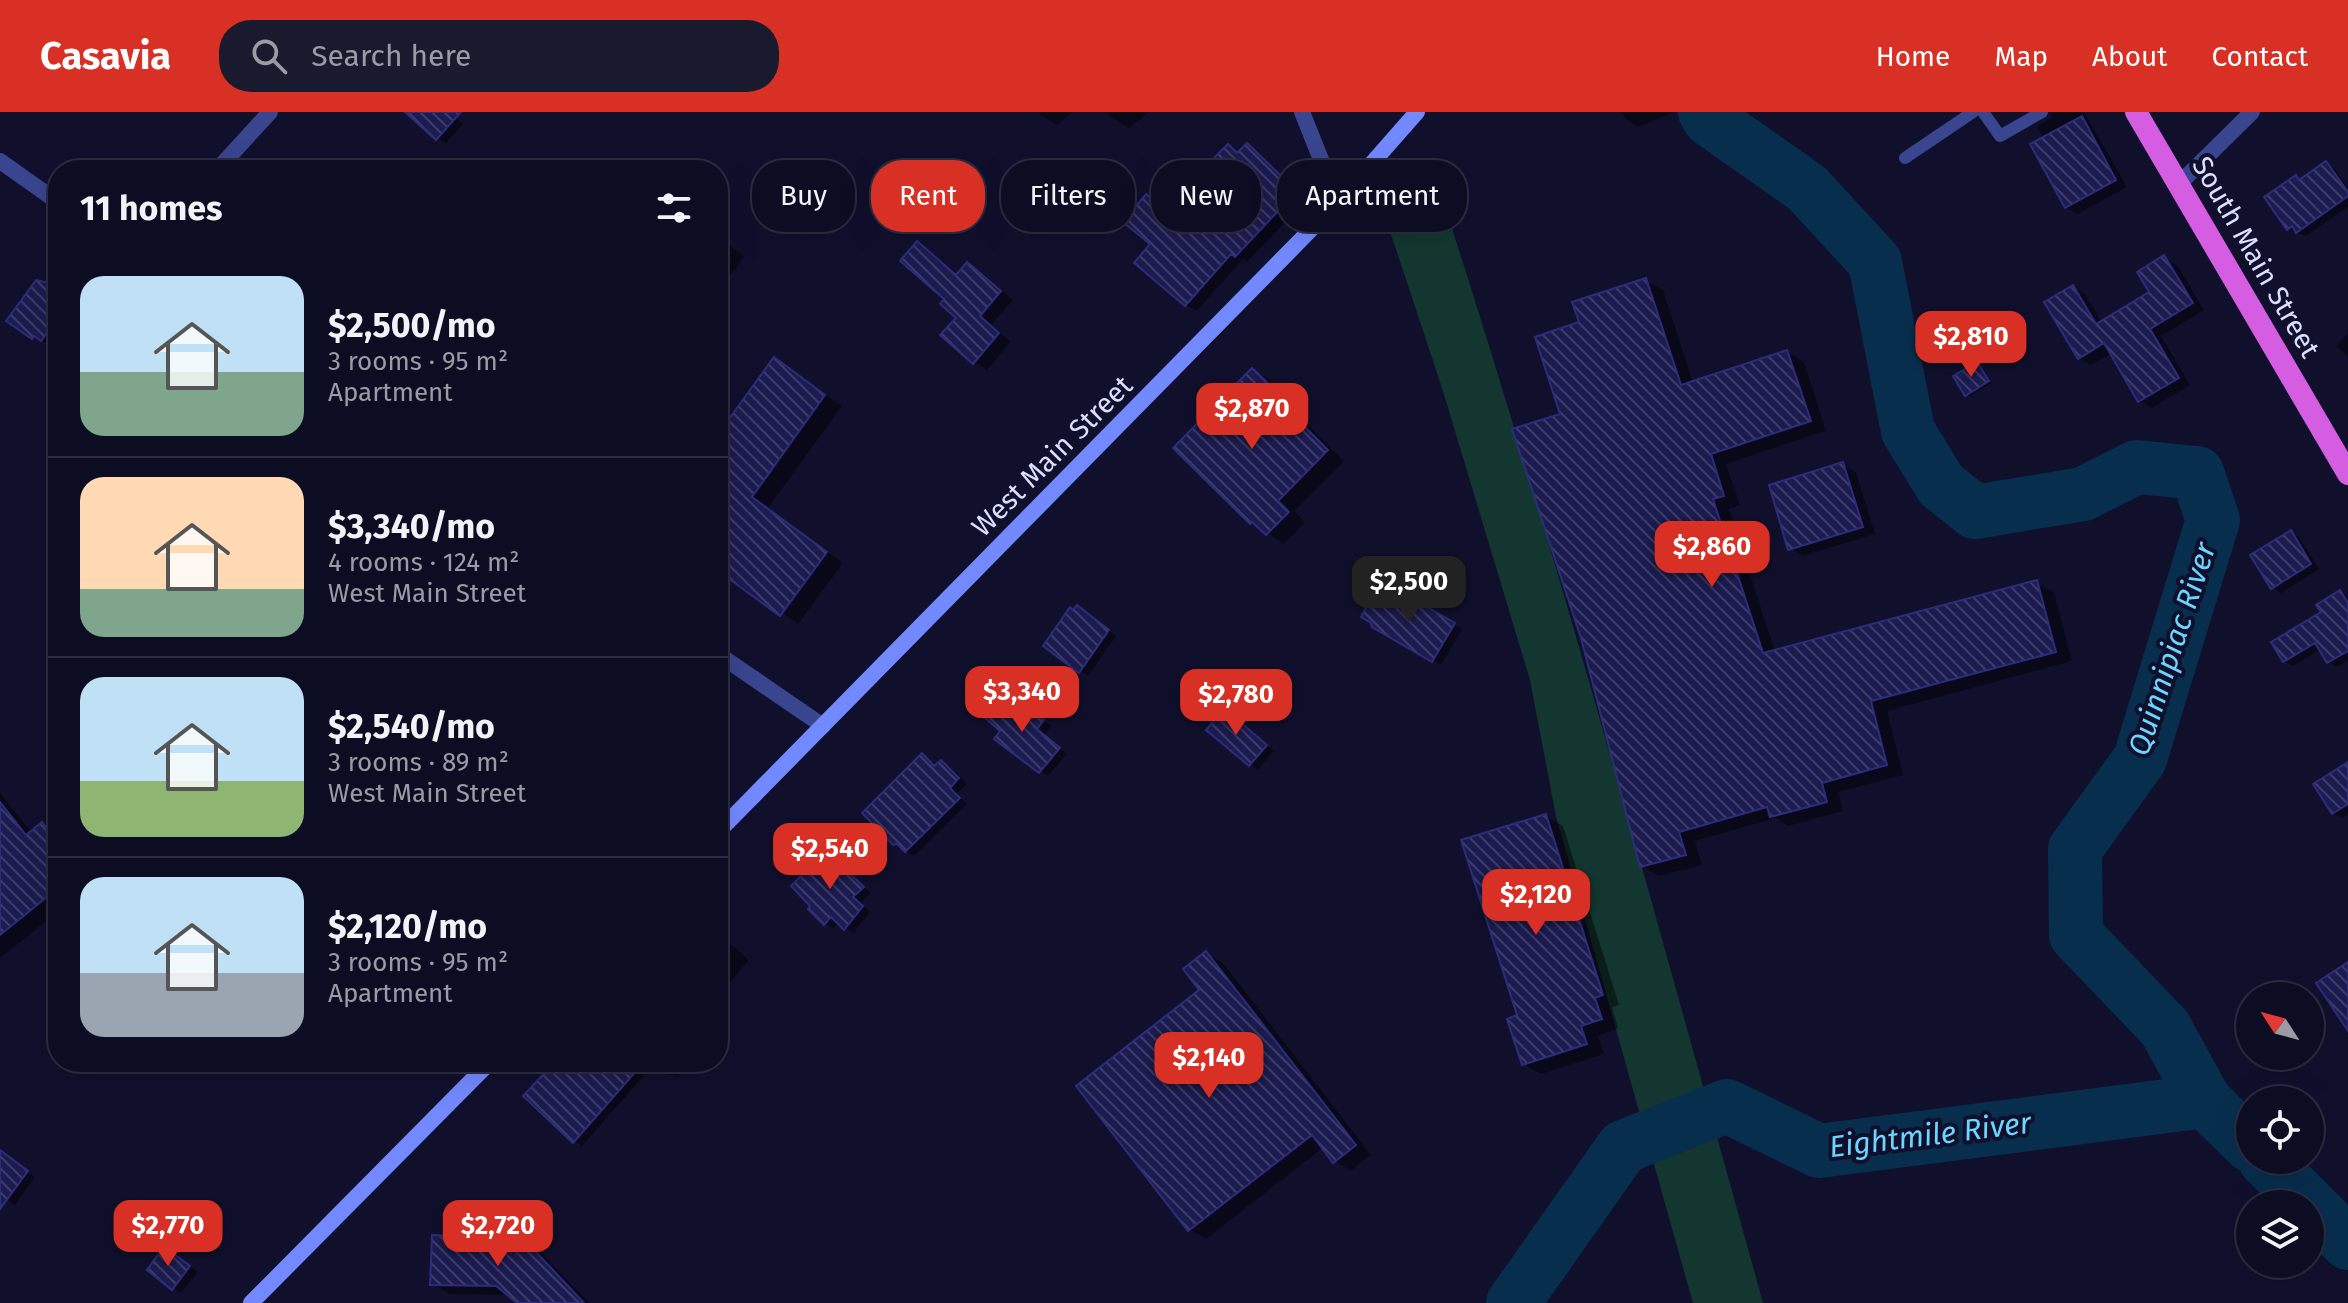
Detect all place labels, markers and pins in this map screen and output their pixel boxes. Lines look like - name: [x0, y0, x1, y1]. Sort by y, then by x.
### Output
- pin: $2,810: [1906, 311, 2036, 379]
- pin: $2,870: [1187, 383, 1317, 451]
- pin: $2,860: [1647, 521, 1777, 589]
- pin: $2,500: [1344, 556, 1474, 624]
- pin: $3,340: [957, 666, 1087, 734]
- pin: $2,780: [1171, 669, 1301, 737]
- pin: $2,540: [765, 823, 895, 891]
- pin: $2,120: [1471, 869, 1601, 937]
- pin: $2,140: [1144, 1032, 1274, 1100]
- pin: $2,770: [103, 1200, 233, 1268]
- pin: $2,720: [433, 1200, 563, 1268]

